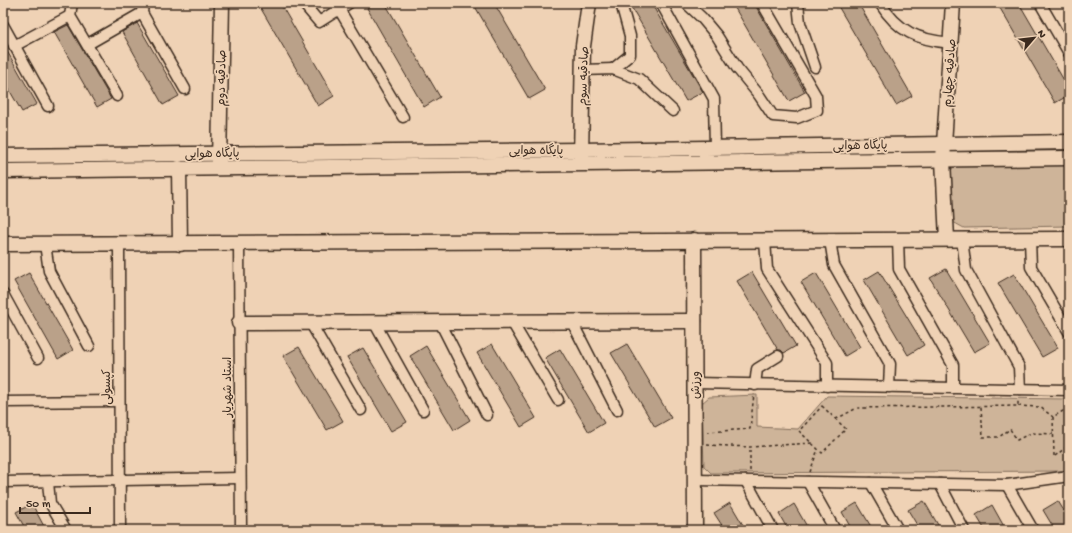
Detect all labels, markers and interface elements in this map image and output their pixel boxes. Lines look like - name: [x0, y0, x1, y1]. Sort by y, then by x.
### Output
- north arrow: [1014, 18, 1054, 58]
- text: N: [1034, 28, 1048, 40]
- street label: صادقیه چهارم: [942, 38, 960, 108]
- street label: صادقیه سوم: [577, 46, 593, 106]
- street label: صادقیه دوم: [216, 50, 230, 106]
- street label: پایگاه هوایی: [833, 138, 888, 154]
- street label: پایگاه هوایی: [509, 143, 563, 159]
- street label: پایگاه هوایی: [185, 146, 240, 162]
- street label: استاد شهریار: [222, 357, 236, 418]
- street label: کپسولی: [101, 369, 115, 405]
- street label: ورزش: [690, 371, 704, 399]
- scale bar: [20, 489, 90, 515]
- text: 50 m: [26, 498, 51, 512]

